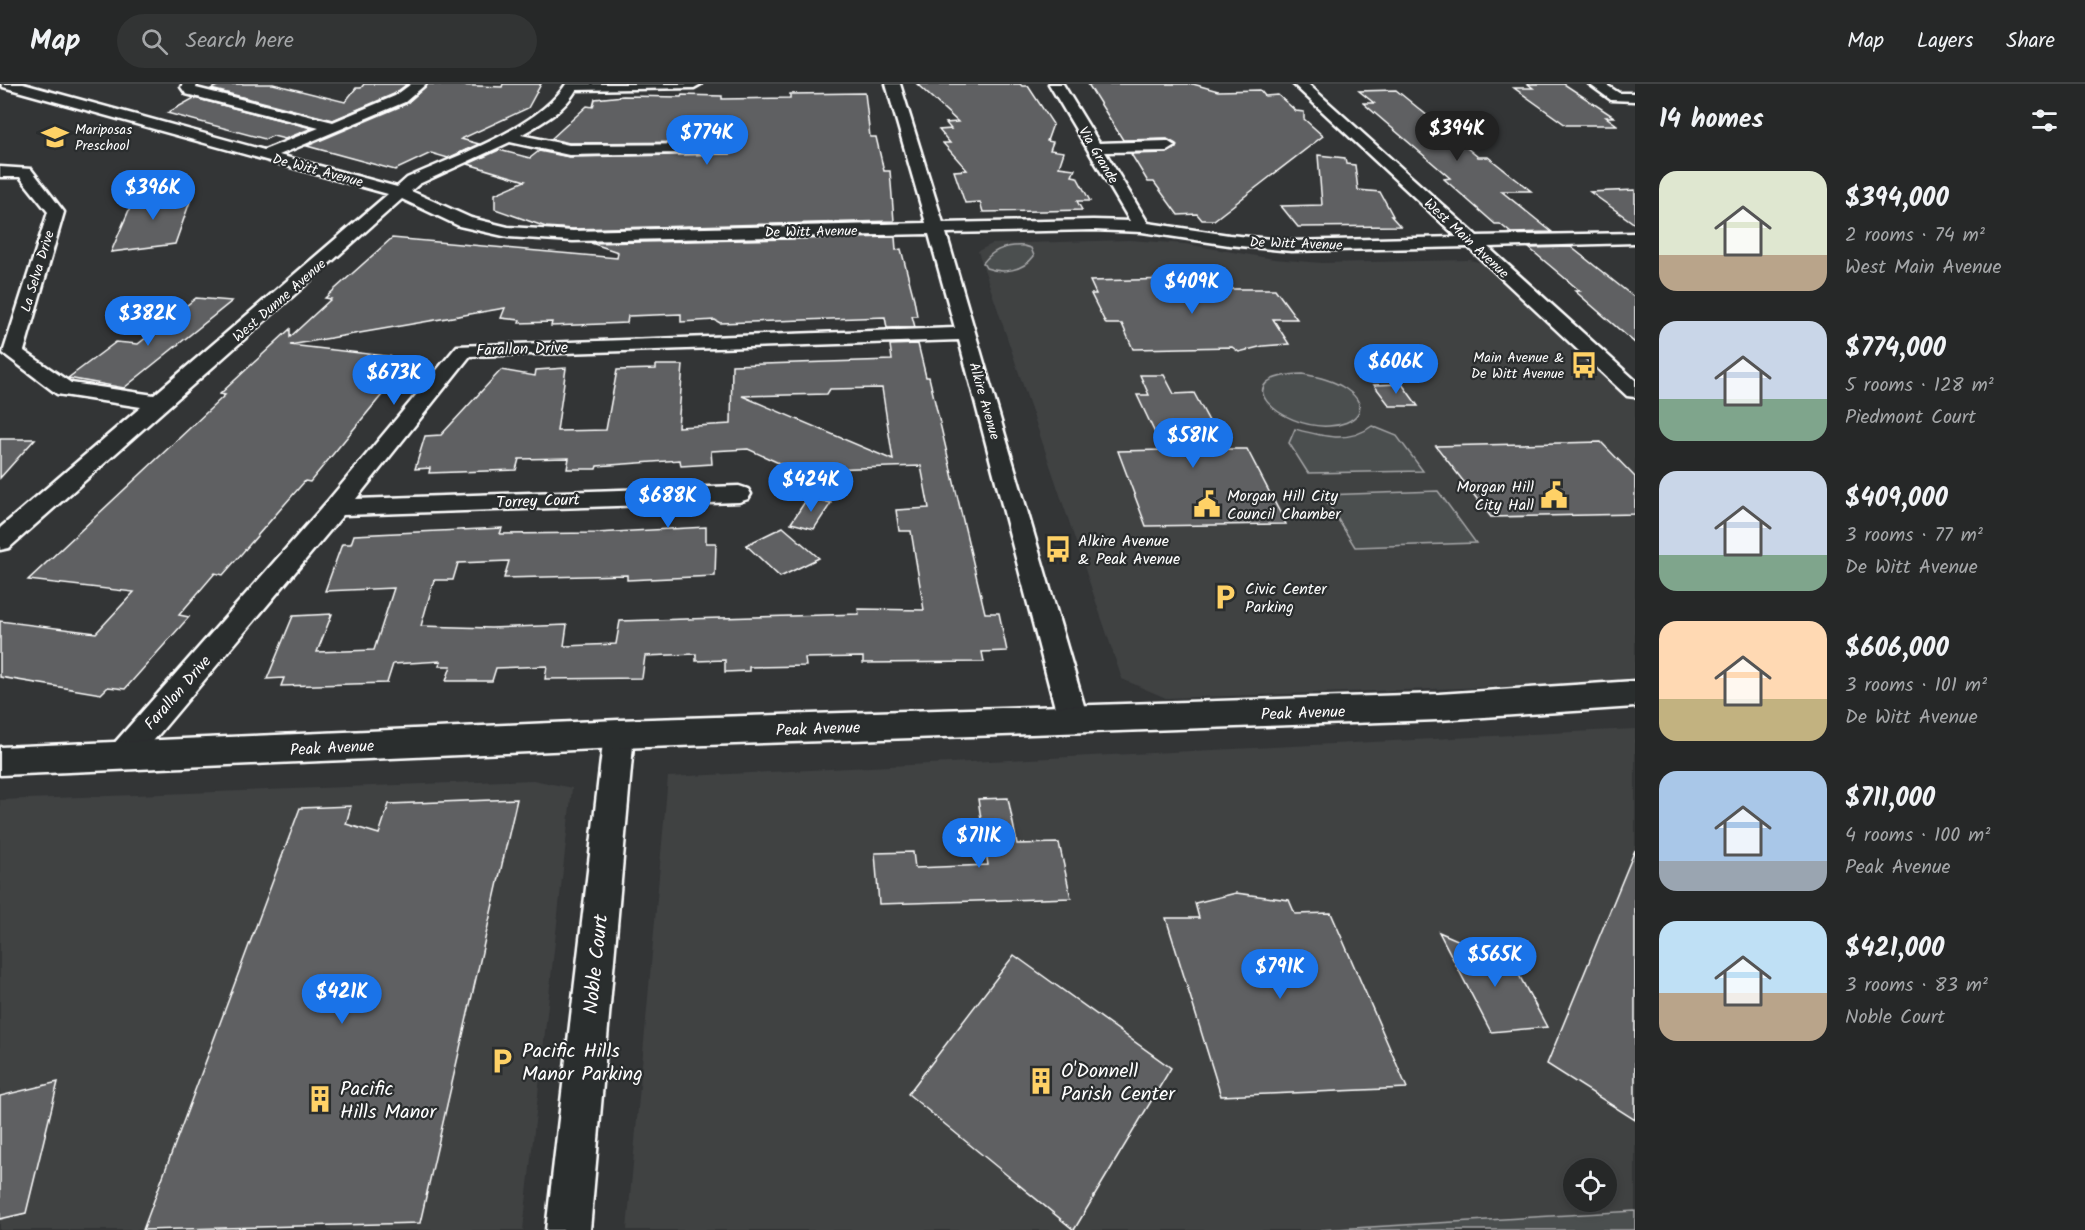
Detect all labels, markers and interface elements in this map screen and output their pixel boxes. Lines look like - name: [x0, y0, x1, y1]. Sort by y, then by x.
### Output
- search box: [117, 14, 537, 68]
- text: Map: [30, 19, 81, 64]
- text: Search here: [186, 24, 294, 59]
- icon: search: [138, 25, 171, 58]
- text: Map: [1847, 25, 1884, 58]
- text: Layers: [1917, 25, 1973, 58]
- text: Share: [2006, 25, 2055, 58]
- text: 14 homes: [1659, 99, 1764, 141]
- icon: filters: [2028, 104, 2061, 137]
- pin: $394K: [1415, 111, 1499, 162]
- text: $394K: [1429, 114, 1485, 146]
- pin: $774K: [665, 115, 749, 166]
- text: $774K: [680, 118, 734, 150]
- place label: Mariposas Preschool: [75, 119, 132, 157]
- school or university icon: Mariposas Preschool: [40, 122, 70, 152]
- street label: Via Grande: [1072, 123, 1124, 189]
- street label: De Witt Avenue: [270, 148, 366, 194]
- pin: $396K: [111, 170, 195, 221]
- text: $396K: [125, 173, 181, 205]
- text: $394,000: [1845, 178, 1949, 220]
- street label: West Main Avenue: [1419, 193, 1514, 285]
- icon: home: [1707, 195, 1779, 267]
- street label: De Witt Avenue: [764, 220, 858, 244]
- text: 2 rooms · 74 m²: [1845, 220, 1985, 252]
- street label: La Selva Drive: [15, 227, 61, 315]
- street label: De Witt Avenue: [1249, 231, 1343, 257]
- text: West Main Avenue: [1845, 252, 2001, 284]
- street label: West Dunne Avenue: [228, 253, 332, 348]
- pin: $409K: [1150, 264, 1234, 315]
- text: $409K: [1164, 267, 1220, 299]
- pin: $382K: [106, 296, 190, 347]
- text: $382K: [119, 299, 177, 331]
- text: $774,000: [1845, 328, 1946, 370]
- street label: Farallon Drive: [476, 335, 569, 364]
- pin: $606K: [1354, 344, 1438, 395]
- icon: home: [1707, 345, 1779, 417]
- text: $606K: [1368, 347, 1424, 379]
- place label: Main Avenue & De Witt Avenue: [1471, 347, 1565, 385]
- bus stop icon: Main Avenue & De Witt Avenue: [1569, 350, 1599, 380]
- pin: $673K: [352, 355, 436, 406]
- text: $673K: [366, 358, 422, 390]
- street label: Alkire Avenue: [962, 360, 1006, 443]
- text: 5 rooms · 128 m²: [1845, 370, 1994, 402]
- text: Piedmont Court: [1845, 402, 1976, 434]
- pin: $581K: [1151, 418, 1235, 469]
- text: $581K: [1167, 421, 1219, 453]
- pin: $424K: [769, 462, 853, 513]
- text: $424K: [782, 465, 840, 497]
- place label: Morgan Hill City Hall: [1456, 475, 1534, 518]
- pin: $688K: [626, 478, 710, 529]
- text: $409,000: [1845, 478, 1948, 520]
- public building icon: Morgan Hill City Hall: [1539, 480, 1569, 510]
- text: $688K: [639, 481, 697, 513]
- place label: Morgan Hill City Council Chamber: [1227, 484, 1342, 527]
- street label: Torrey Court: [496, 488, 581, 515]
- public building icon: Morgan Hill City Council Chamber: [1192, 489, 1222, 519]
- icon: home: [1707, 495, 1779, 567]
- text: 3 rooms · 77 m²: [1845, 520, 1983, 552]
- place label: Alkire Avenue & Peak Avenue: [1078, 529, 1180, 572]
- bus stop icon: Alkire Avenue & Peak Avenue: [1043, 534, 1073, 564]
- text: De Witt Avenue: [1845, 552, 1978, 584]
- place label: Civic Center Parking: [1245, 577, 1328, 620]
- parking icon: Civic Center Parking: [1210, 582, 1240, 612]
- text: $606,000: [1845, 628, 1949, 670]
- icon: home: [1707, 645, 1779, 717]
- street label: Farallon Drive: [138, 650, 218, 736]
- text: 3 rooms · 101 m²: [1845, 670, 1987, 702]
- street label: Peak Avenue: [1260, 700, 1346, 727]
- text: De Witt Avenue: [1845, 702, 1978, 734]
- street label: Peak Avenue: [775, 716, 861, 743]
- street label: Peak Avenue: [289, 734, 375, 763]
- text: $711,000: [1845, 778, 1935, 820]
- icon: home: [1707, 795, 1779, 867]
- pin: $711K: [937, 818, 1021, 869]
- text: 4 rooms · 100 m²: [1845, 820, 1990, 852]
- text: $711K: [956, 821, 1002, 853]
- text: Peak Avenue: [1845, 852, 1951, 884]
- street label: Noble Court: [576, 913, 618, 1016]
- text: $421,000: [1845, 928, 1944, 970]
- pin: $565K: [1453, 937, 1537, 988]
- text: $565K: [1468, 940, 1522, 972]
- icon: home: [1707, 945, 1779, 1017]
- pin: $791K: [1238, 949, 1322, 1000]
- text: $791K: [1255, 952, 1305, 984]
- text: 3 rooms · 83 m²: [1845, 970, 1988, 1002]
- pin: $421K: [300, 974, 384, 1025]
- text: $421K: [316, 977, 368, 1009]
- text: Noble Court: [1845, 1002, 1945, 1034]
- place label: Pacific Hills Manor Parking: [522, 1036, 643, 1091]
- parking icon: Pacific Hills Manor Parking: [487, 1046, 517, 1076]
- place label: O'Donnell Parish Center: [1061, 1056, 1176, 1111]
- building icon: O'Donnell Parish Center: [1026, 1066, 1056, 1096]
- place label: Pacific Hills Manor: [340, 1074, 437, 1129]
- building icon: Pacific Hills Manor: [305, 1084, 335, 1114]
- map controls: [1563, 1158, 1617, 1212]
- button: locate: [1563, 1158, 1617, 1212]

